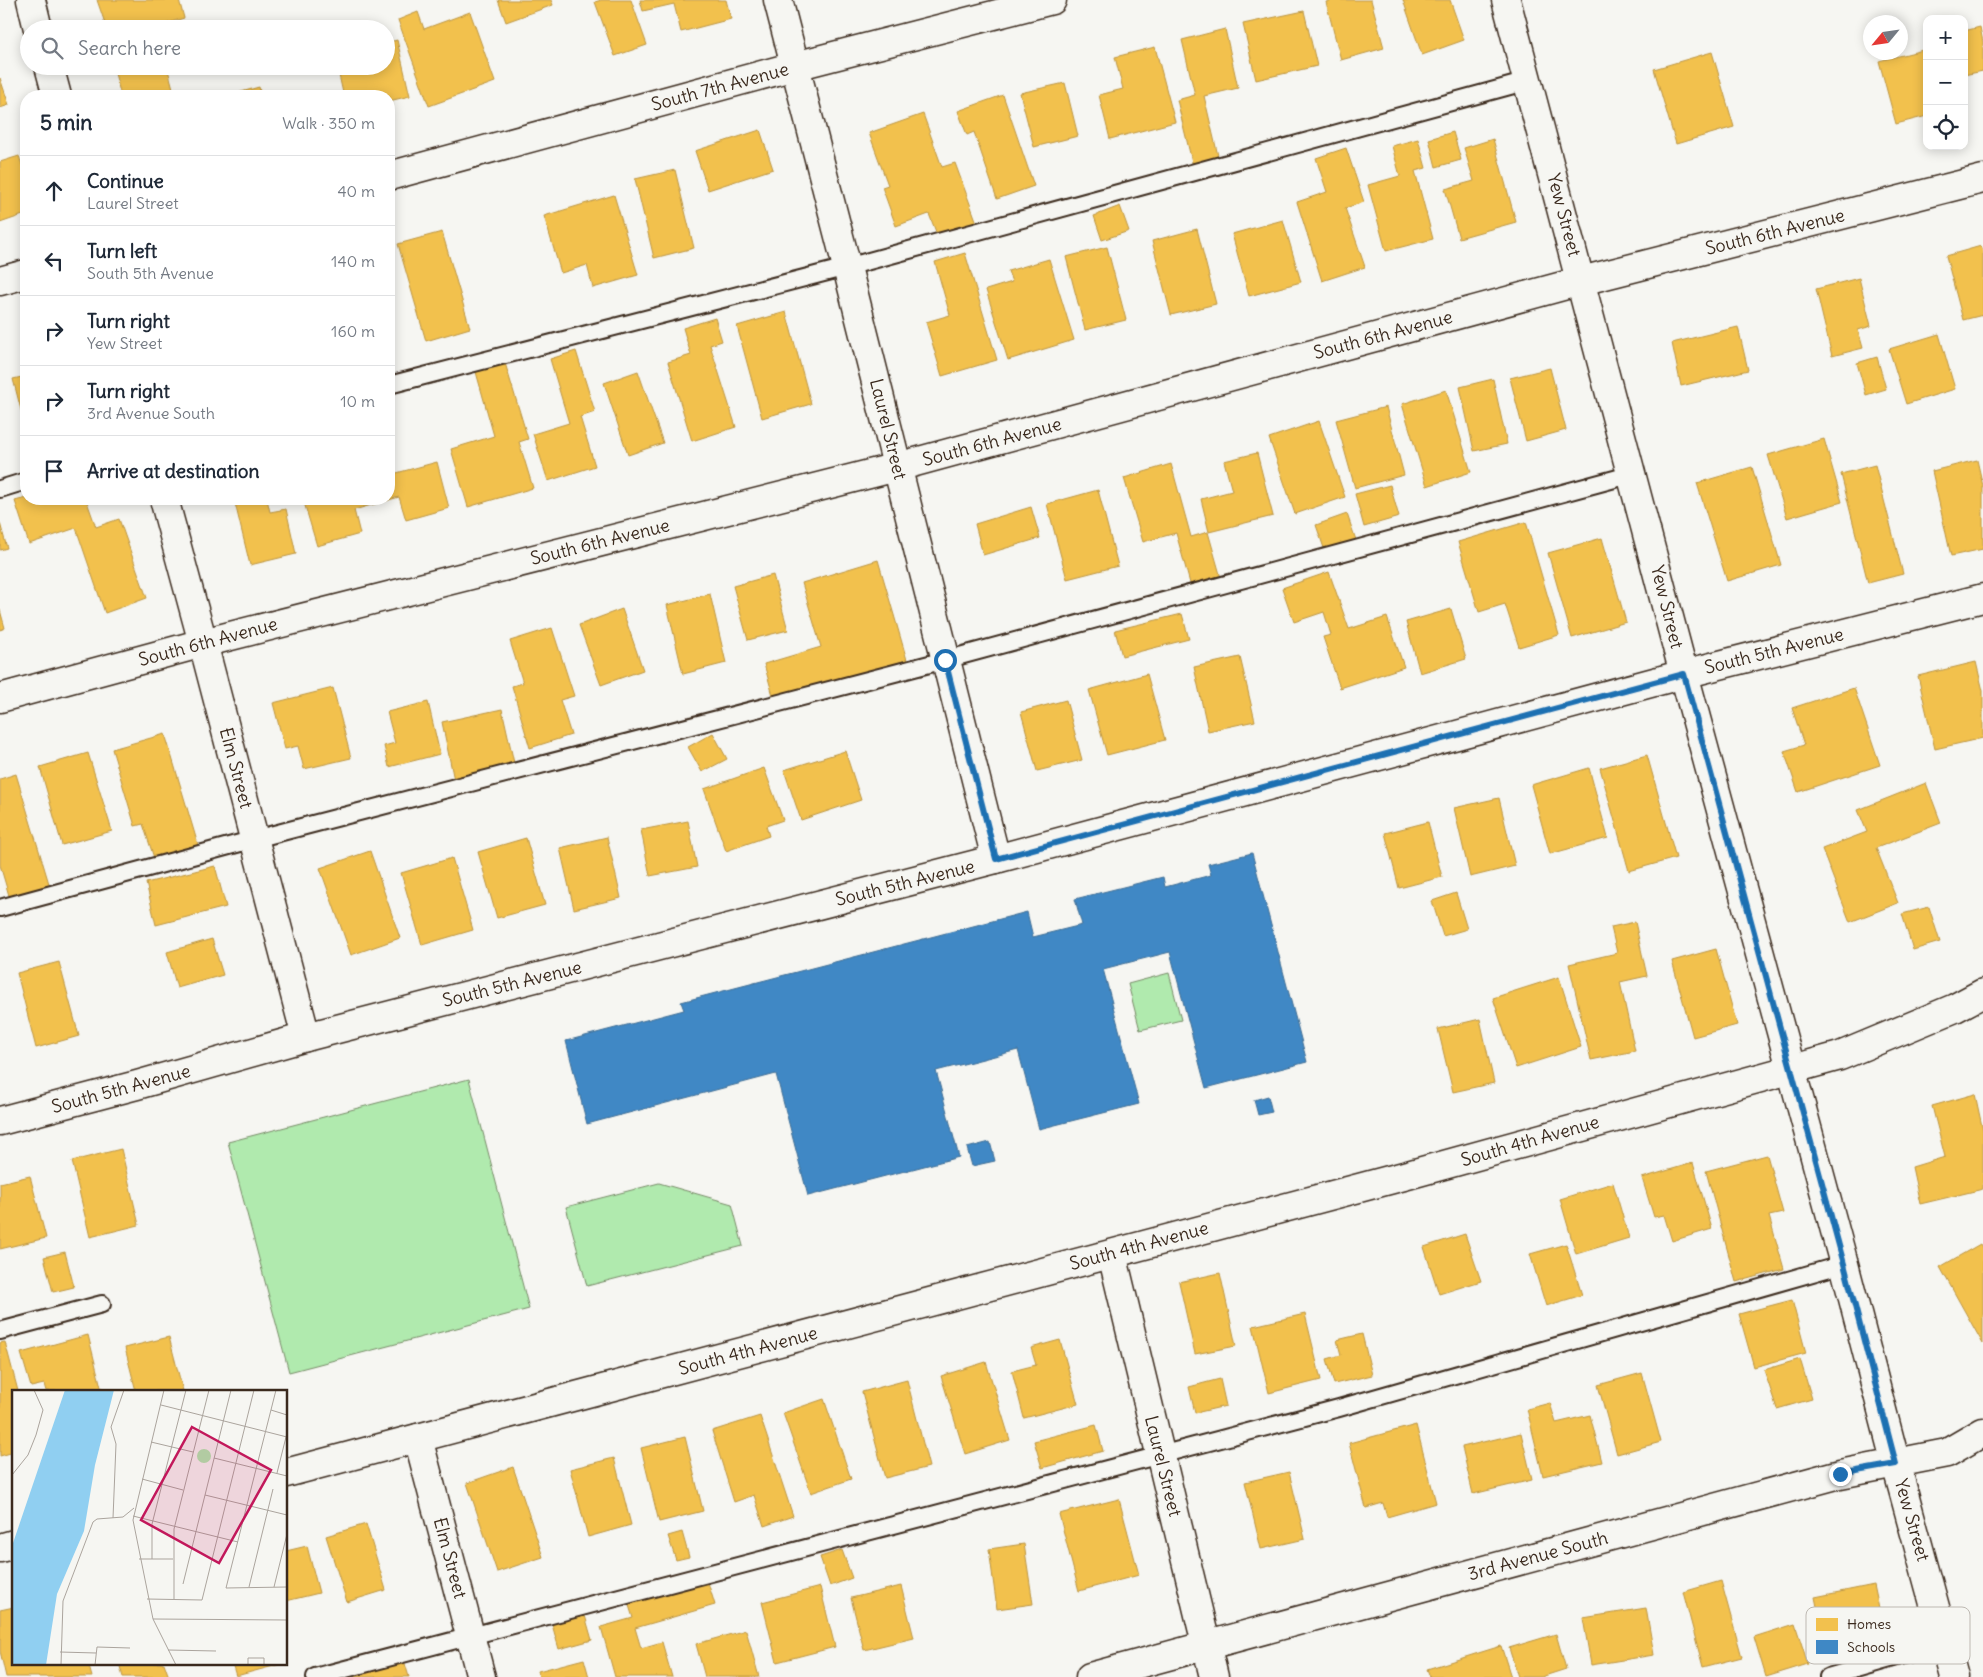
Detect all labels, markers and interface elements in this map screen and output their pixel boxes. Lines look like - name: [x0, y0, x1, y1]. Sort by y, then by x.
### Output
- north arrow: [1863, 15, 1908, 60]
- map controls: [1923, 15, 1968, 150]
- button: +: [1923, 15, 1968, 60]
- search box: [20, 20, 395, 75]
- icon: search: [38, 34, 66, 62]
- text: Search here: [78, 36, 181, 60]
- street label: South 7th Avenue: [649, 57, 791, 116]
- button: −: [1923, 60, 1968, 105]
- button: locate: [1923, 105, 1968, 150]
- text: 5 min: [40, 109, 92, 136]
- text: Walk · 350 m: [282, 113, 375, 133]
- text: Continue: [87, 169, 164, 193]
- street label: Yew Street: [1542, 171, 1587, 259]
- icon: ahead: [40, 177, 68, 205]
- text: 40 m: [337, 181, 375, 201]
- text: Laurel Street: [87, 193, 179, 213]
- street label: South 6th Avenue: [1703, 203, 1847, 260]
- text: Turn left: [87, 239, 157, 263]
- icon: left: [40, 247, 68, 275]
- text: 140 m: [331, 251, 375, 271]
- text: South 5th Avenue: [87, 263, 214, 283]
- street label: South 6th Avenue: [1311, 305, 1455, 364]
- text: Turn right: [87, 309, 170, 333]
- icon: right: [40, 317, 68, 345]
- text: 160 m: [331, 321, 375, 341]
- text: Yew Street: [87, 333, 162, 353]
- street label: Laurel Street: [865, 376, 912, 482]
- text: Turn right: [87, 379, 170, 403]
- icon: right: [40, 387, 68, 415]
- text: 10 m: [340, 391, 375, 411]
- text: 3rd Avenue South: [87, 403, 215, 423]
- street label: South 6th Avenue: [920, 412, 1064, 471]
- icon: arrive: [40, 457, 68, 485]
- text: Arrive at destination: [87, 459, 260, 483]
- street label: South 6th Avenue: [528, 513, 672, 570]
- street label: Yew Street: [1646, 563, 1689, 651]
- street label: South 6th Avenue: [136, 612, 280, 671]
- street label: South 5th Avenue: [1702, 622, 1846, 679]
- route start: [934, 649, 957, 672]
- street label: Elm Street: [215, 725, 258, 811]
- street label: South 5th Avenue: [833, 854, 977, 911]
- street label: South 5th Avenue: [440, 955, 584, 1012]
- street label: South 5th Avenue: [49, 1059, 193, 1118]
- street label: South 4th Avenue: [1458, 1110, 1602, 1171]
- street label: South 4th Avenue: [1067, 1216, 1211, 1275]
- street label: South 4th Avenue: [676, 1321, 820, 1380]
- inset map: [12, 1390, 288, 1664]
- street label: Laurel Street: [1140, 1413, 1187, 1519]
- route end: [1829, 1463, 1852, 1486]
- street label: Yew Street: [1890, 1476, 1935, 1564]
- street label: Elm Street: [429, 1515, 472, 1601]
- street label: 3rd Avenue South: [1465, 1526, 1610, 1585]
- legend: [1806, 1607, 1970, 1664]
- text: Homes: [1847, 1615, 1891, 1633]
- text: Schools: [1847, 1638, 1895, 1656]

